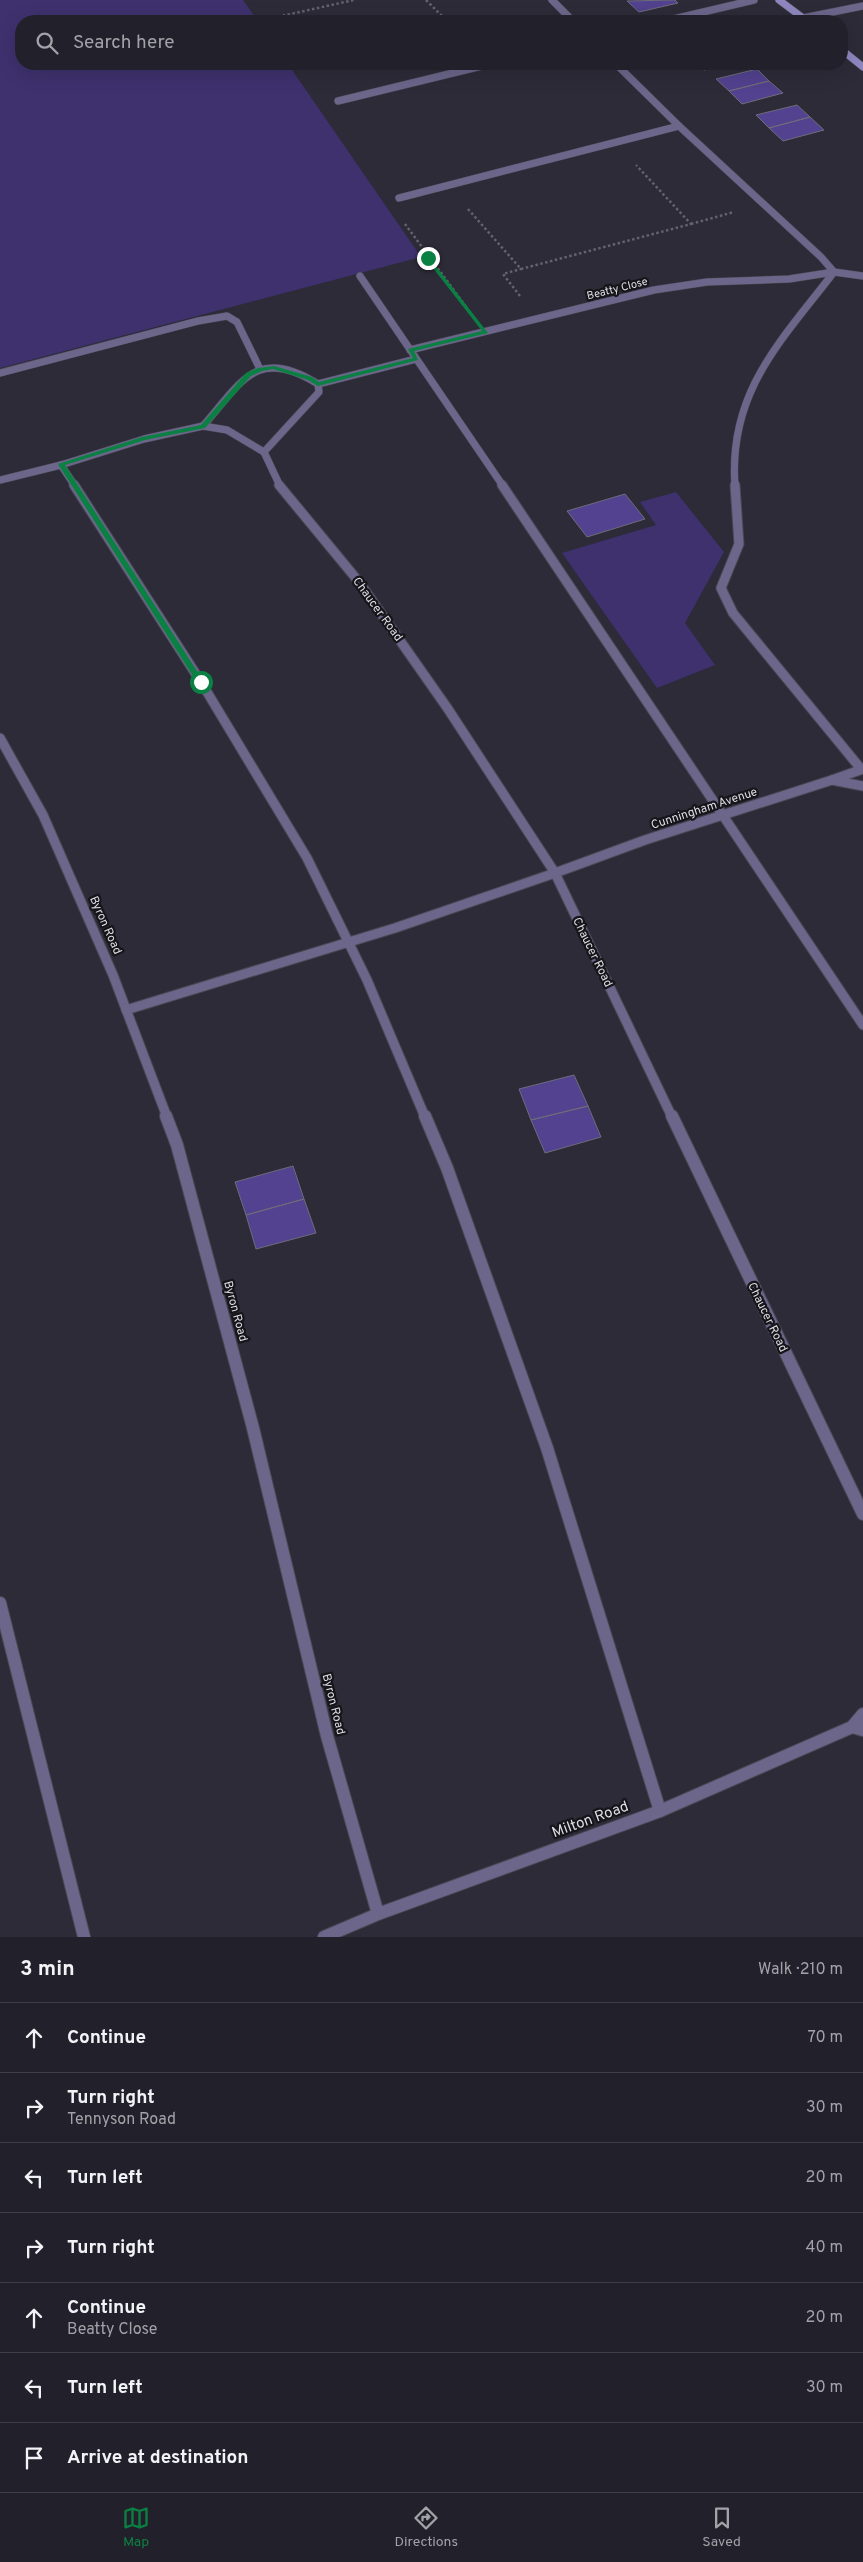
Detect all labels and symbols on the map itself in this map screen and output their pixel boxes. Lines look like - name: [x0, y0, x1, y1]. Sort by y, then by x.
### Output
- route end: [417, 247, 440, 270]
- street label: Beatty Close: [585, 275, 649, 303]
- street label: Chaucer Road: [349, 574, 406, 645]
- route start: [190, 671, 213, 694]
- street label: Cunningham Avenue: [649, 784, 760, 834]
- street label: Byron Road: [85, 894, 125, 957]
- street label: Chaucer Road: [568, 915, 616, 990]
- street label: Byron Road: [219, 1279, 251, 1343]
- street label: Chaucer Road: [743, 1280, 791, 1355]
- street label: Byron Road: [318, 1672, 348, 1736]
- street label: Milton Road: [550, 1798, 631, 1843]

